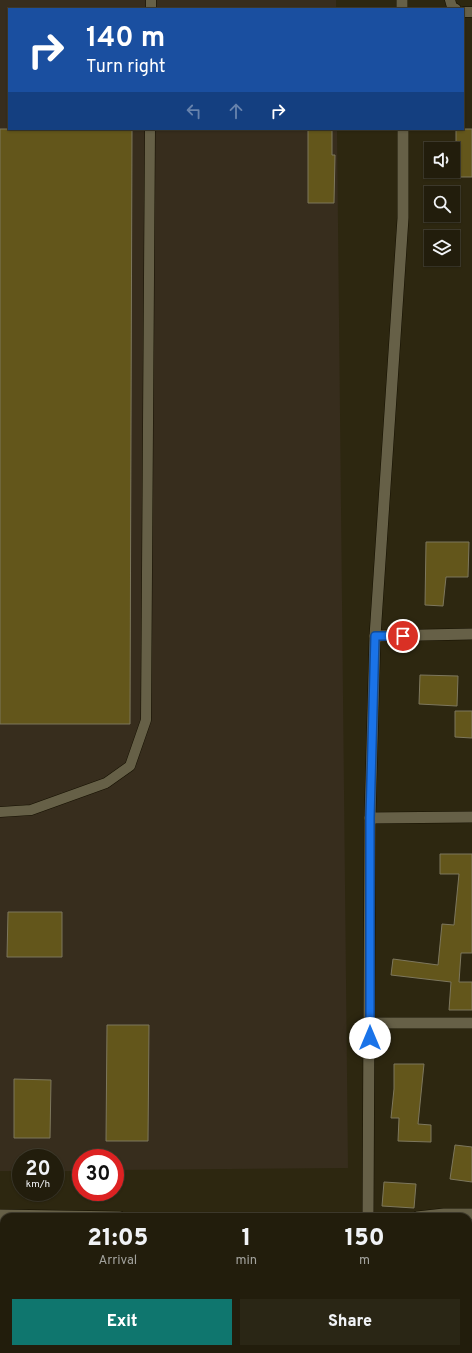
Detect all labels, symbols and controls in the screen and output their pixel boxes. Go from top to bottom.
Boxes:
text: 140 m [86,21,165,57]
icon: right [20,24,72,76]
text: Turn right [86,56,166,79]
icon: left [183,100,205,122]
icon: ahead [225,100,247,122]
icon: right [267,100,289,122]
map controls [424,142,460,266]
button: sound [424,142,460,178]
button: search [424,186,460,222]
button: layers [424,230,460,266]
pin [386,619,420,653]
icon: arrive [392,625,414,647]
position arrow [349,1017,391,1059]
speed limit sign: 30 [72,1149,124,1201]
text: 20 [25,1157,51,1183]
text: km/h [26,1178,50,1191]
text: 21:05 [87,1224,148,1254]
text: 1 [241,1224,251,1254]
text: 150 [344,1224,385,1254]
text: Arrival [98,1253,137,1269]
text: min [236,1253,257,1269]
text: m [359,1253,370,1269]
button: Exit [12,1299,232,1345]
button: Share [240,1299,460,1345]

